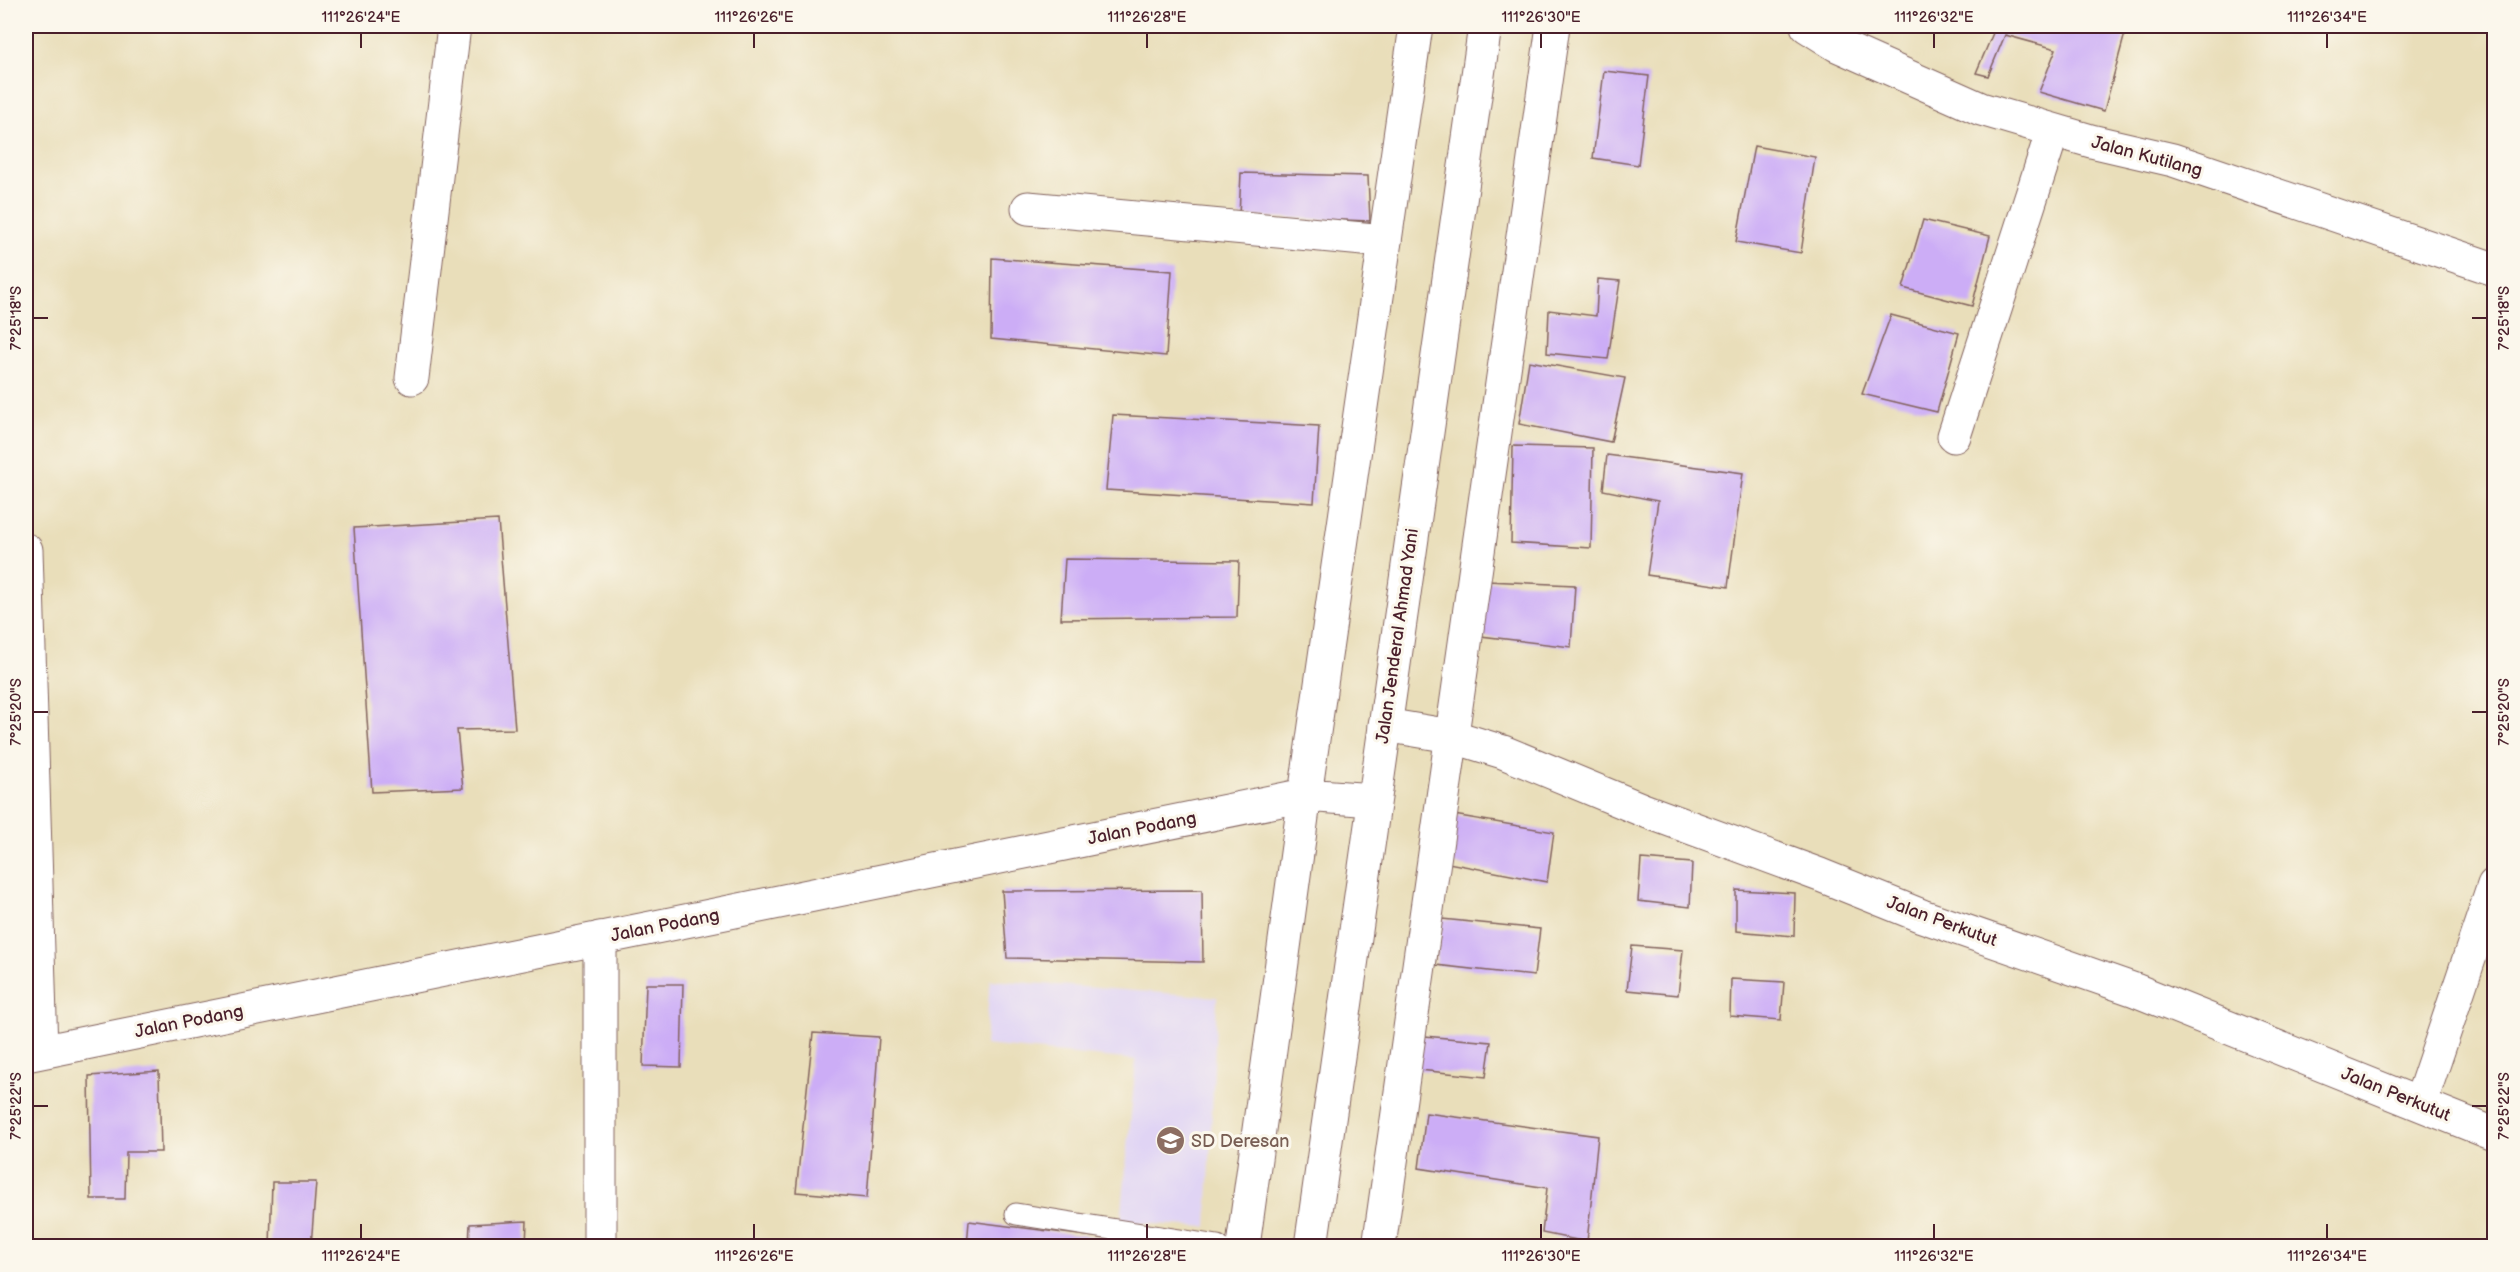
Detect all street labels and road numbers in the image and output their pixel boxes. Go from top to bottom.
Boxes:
street label: Jalan Kutilang [2089,132,2205,181]
street label: Jalan Jenderal Ahmad Yani [1372,527,1423,745]
street label: Jalan Podang [1086,808,1198,849]
street label: Jalan Perkutut [1884,892,2000,951]
street label: Jalan Podang [609,905,721,946]
street label: Jalan Podang [133,1001,245,1042]
street label: Jalan Perkutut [2338,1063,2454,1126]

